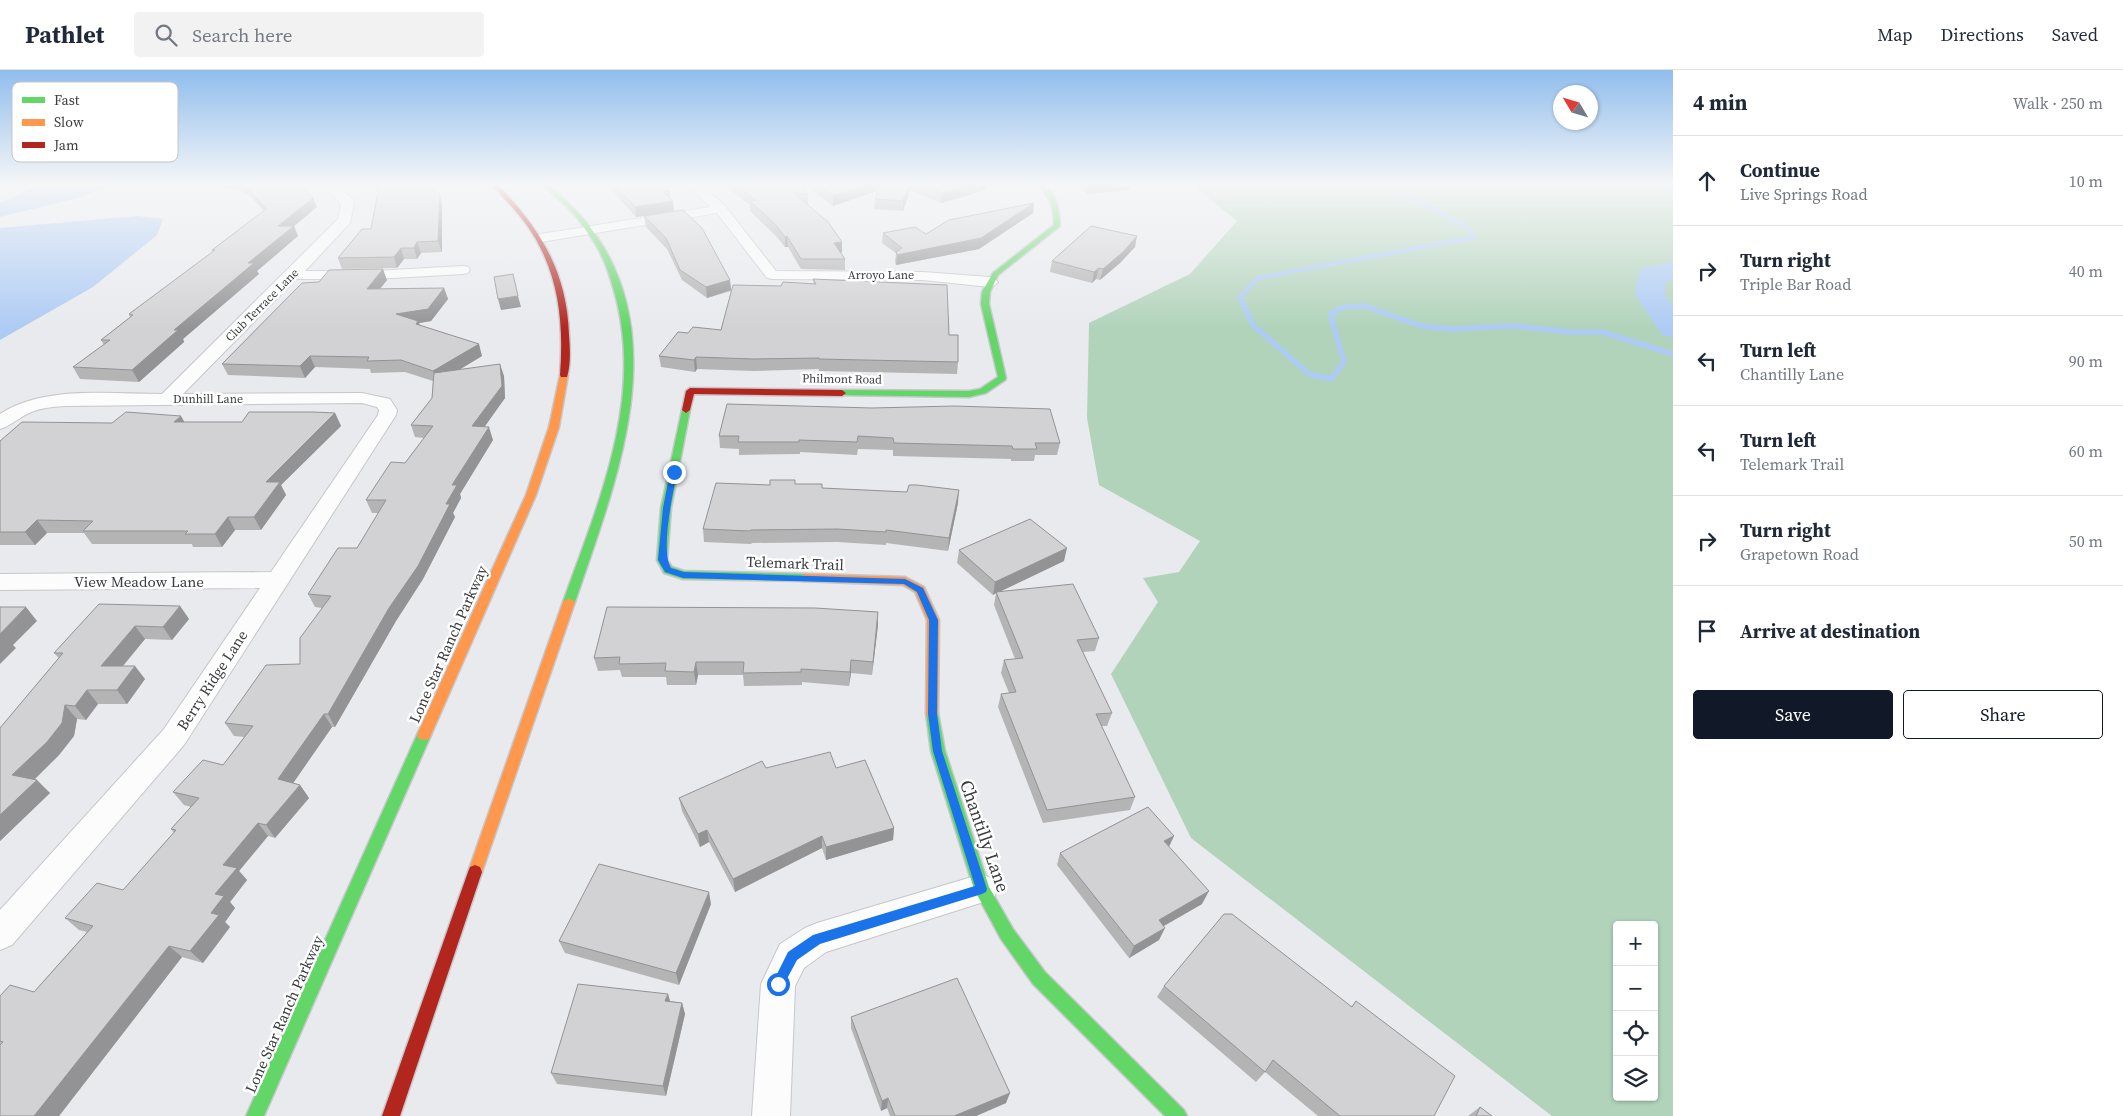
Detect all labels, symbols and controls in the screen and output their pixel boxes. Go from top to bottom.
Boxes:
search box [134,12,484,57]
text: Pathlet [25,18,104,51]
icon: search [152,21,180,49]
text: Search here [192,22,293,48]
text: Map [1877,22,1913,47]
text: Directions [1941,22,2024,47]
text: Saved [2052,22,2098,47]
legend [12,82,178,162]
north arrow [1553,85,1598,130]
text: 4 min [1693,88,1748,117]
text: Fast [54,90,80,110]
text: Walk · 250 m [2013,92,2103,114]
text: Slow [54,112,84,132]
text: Jam [53,135,79,155]
text: Continue [1740,157,1820,183]
icon: ahead [1693,167,1721,195]
text: 10 m [2069,170,2103,192]
text: Live Springs Road [1740,183,1868,205]
text: Turn right [1740,247,1831,273]
icon: right [1693,257,1721,285]
text: 40 m [2069,260,2103,282]
street label: Club Terrace Lane [222,265,302,345]
street label: Arroyo Lane [848,267,914,283]
text: Triple Bar Road [1740,273,1851,295]
text: Turn left [1740,337,1816,363]
icon: left [1693,347,1721,375]
text: 90 m [2069,350,2103,372]
text: Chantilly Lane [1740,363,1844,385]
street label: Philmont Road [802,370,882,388]
street label: Dunhill Lane [173,391,243,407]
text: Turn left [1740,427,1816,453]
icon: left [1693,437,1721,465]
text: 60 m [2069,440,2103,462]
text: Telemark Trail [1740,453,1844,475]
route end [663,461,686,484]
text: Turn right [1740,517,1831,543]
icon: right [1693,527,1721,555]
text: 50 m [2069,530,2103,552]
text: Grapetown Road [1740,543,1859,565]
street label: Telemark Trail [746,551,845,575]
street label: Lone Star Ranch Parkway [404,562,492,726]
street label: View Meadow Lane [74,571,204,592]
icon: arrive [1693,617,1721,645]
text: Arrive at destination [1740,618,1920,644]
street label: Berry Ridge Lane [172,625,253,734]
button: Save [1693,690,1893,739]
button: Share [1903,690,2103,739]
street label: Chantilly Lane [954,777,1016,895]
map controls [1613,921,1658,1101]
button: + [1613,921,1658,966]
street label: Lone Star Ranch Parkway [240,932,328,1096]
button: − [1613,966,1658,1011]
route start [767,973,790,996]
button: locate [1613,1011,1658,1056]
button: layers [1613,1056,1658,1101]

